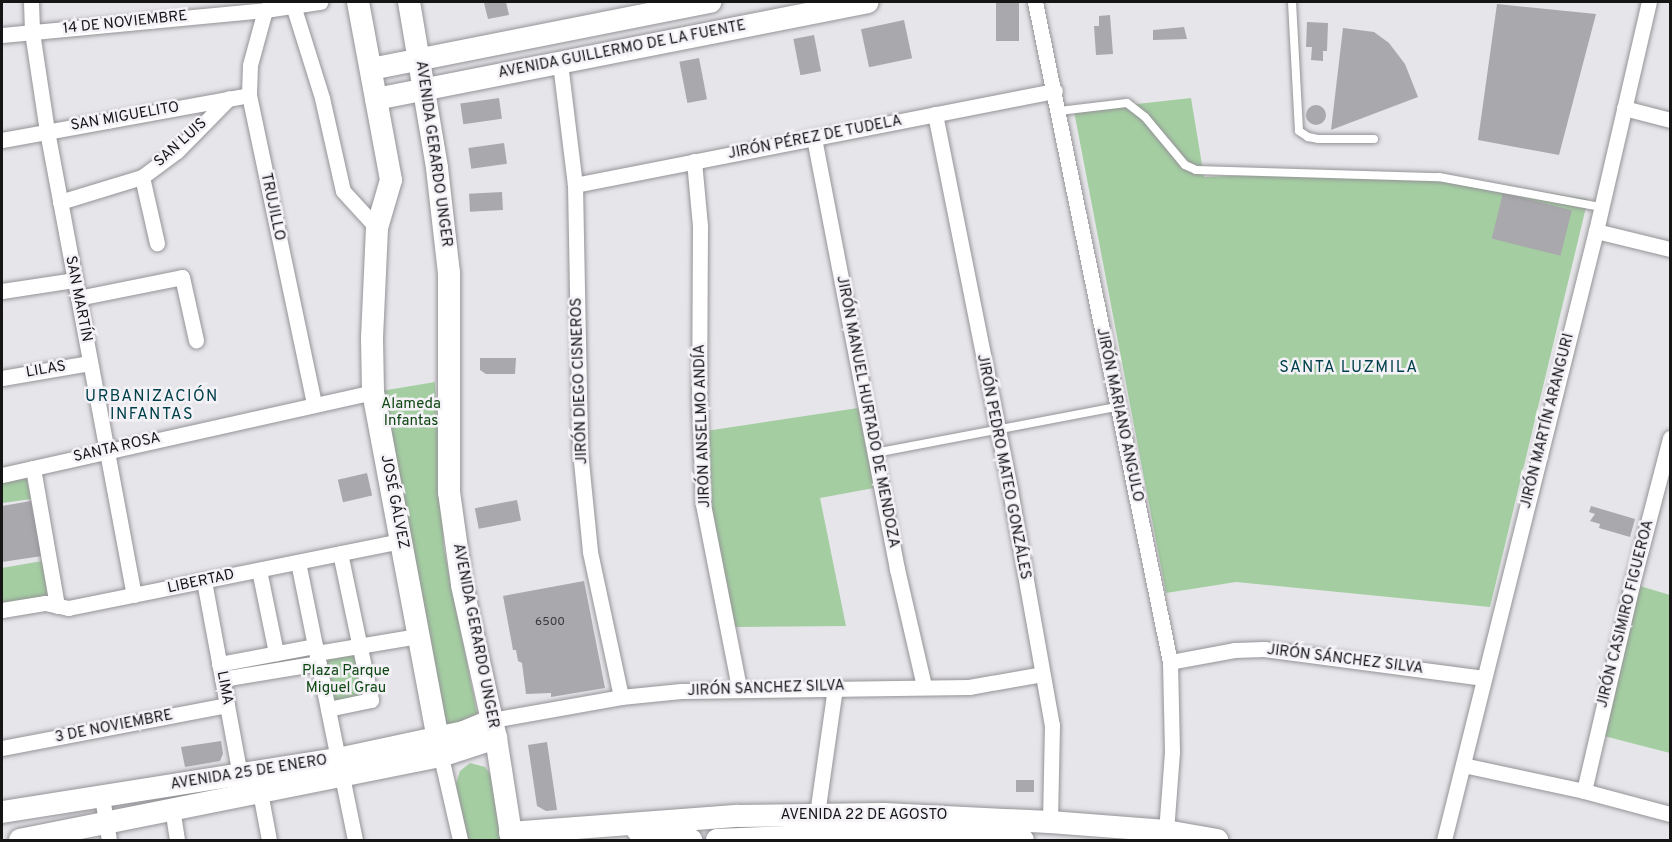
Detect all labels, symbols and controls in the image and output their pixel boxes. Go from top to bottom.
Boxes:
street label: 14 DE NOVIEMBRE [62,8,188,38]
street label: AVENIDA GUILLERMO DE LA FUENTE [496,17,748,83]
street label: AVENIDA GERARDO UNGER [411,59,455,249]
street label: SAN MIGUELITO [69,99,181,135]
street label: JIRÓN PÉREZ DE TUDELA [726,112,904,164]
street label: SAN LUIS [151,115,211,171]
street label: TRUJILLO [256,171,288,243]
street label: SAN MARTÍN [61,254,95,344]
street label: JIRÓN MANUEL HURTADO DE MENDOZA [832,274,902,550]
street label: JIRÓN DIEGO CISNEROS [568,297,592,465]
street label: JIRÓN MARIANO ANGULO [1092,326,1146,504]
street label: JIRÓN MARTÍN ARANGURI [1517,331,1579,511]
street label: JIRÓN ANSELMO ANDÍA [691,343,715,509]
street label: JIRÓN PEDRO MATEO GONZÁLES [972,353,1034,581]
street label: LILAS [25,358,67,382]
district label: SANTA LUZMILA [1279,358,1419,378]
district label: URBANIZACIÓN INFANTAS [85,387,219,425]
park label: Alameda Infantas [381,395,441,430]
street label: SANTA ROSA [71,429,163,467]
street label: JOSÉ GÁLVEZ [376,453,412,551]
street label: JIRÓN CASIMIRO FIGUEROA [1594,518,1658,710]
street label: AVENIDA GERARDO UNGER [448,542,502,730]
street label: LIBERTAD [166,566,236,598]
house number: 6500 [535,616,565,630]
street label: JIRÓN SÁNCHEZ SILVA [1266,641,1424,679]
park label: Plaza Parque Miguel Grau [302,662,390,697]
street label: LIMA [212,669,236,707]
street label: JIRÓN SANCHEZ SILVA [687,677,845,701]
street label: 3 DE NOVIEMBRE [54,707,174,747]
street label: AVENIDA 25 DE ENERO [169,752,329,794]
street label: AVENIDA 22 DE AGOSTO [780,807,948,825]

